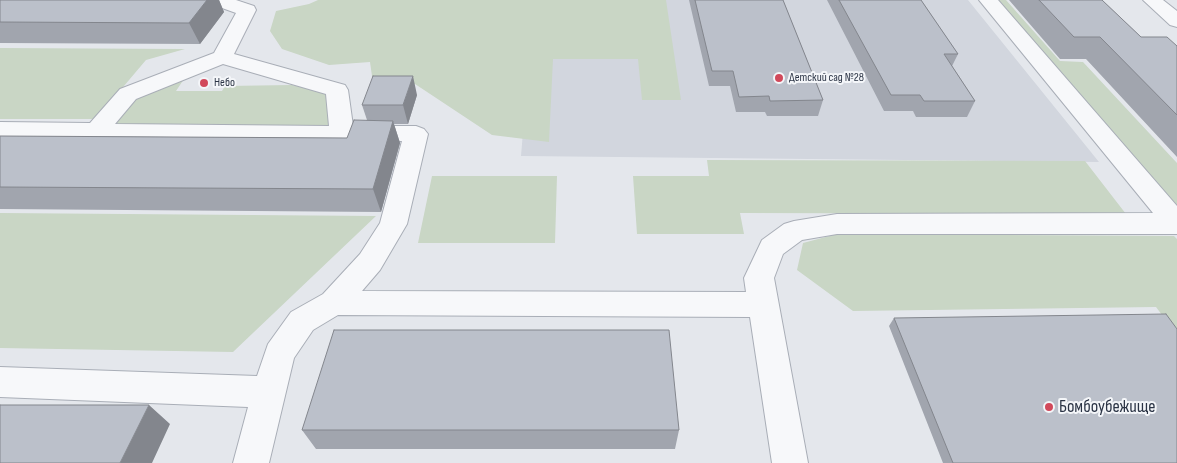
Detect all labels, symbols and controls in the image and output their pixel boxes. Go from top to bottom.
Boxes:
place label: Детский сад №28 [789,71,864,85]
marker: Детский сад №28 [773,72,785,84]
place label: Небо [214,76,235,90]
marker: Небо [198,77,210,89]
place label: Бомбоубежище [1059,396,1156,418]
marker: Бомбоубежище [1043,401,1055,413]

